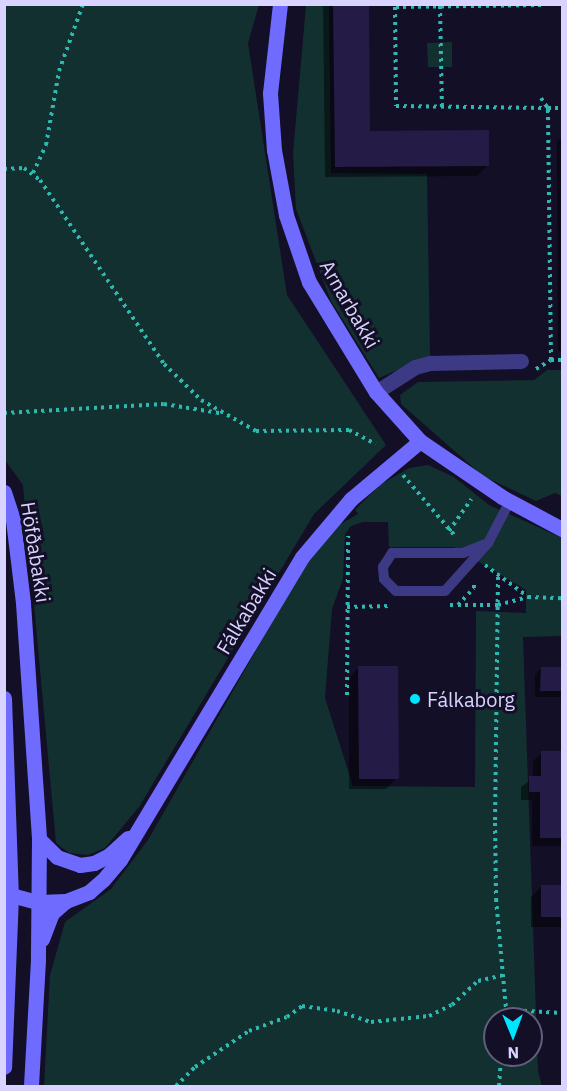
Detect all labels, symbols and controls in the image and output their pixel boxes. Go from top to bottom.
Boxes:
street label: Arnarbakki [315,256,385,352]
street label: Höfðabakki [16,500,56,604]
street label: Fálkabakki [211,564,281,658]
place label: Fálkaborg [427,687,515,711]
marker: Fálkaborg [408,692,422,706]
north arrow [483,1007,543,1067]
text: N [507,1043,519,1063]

